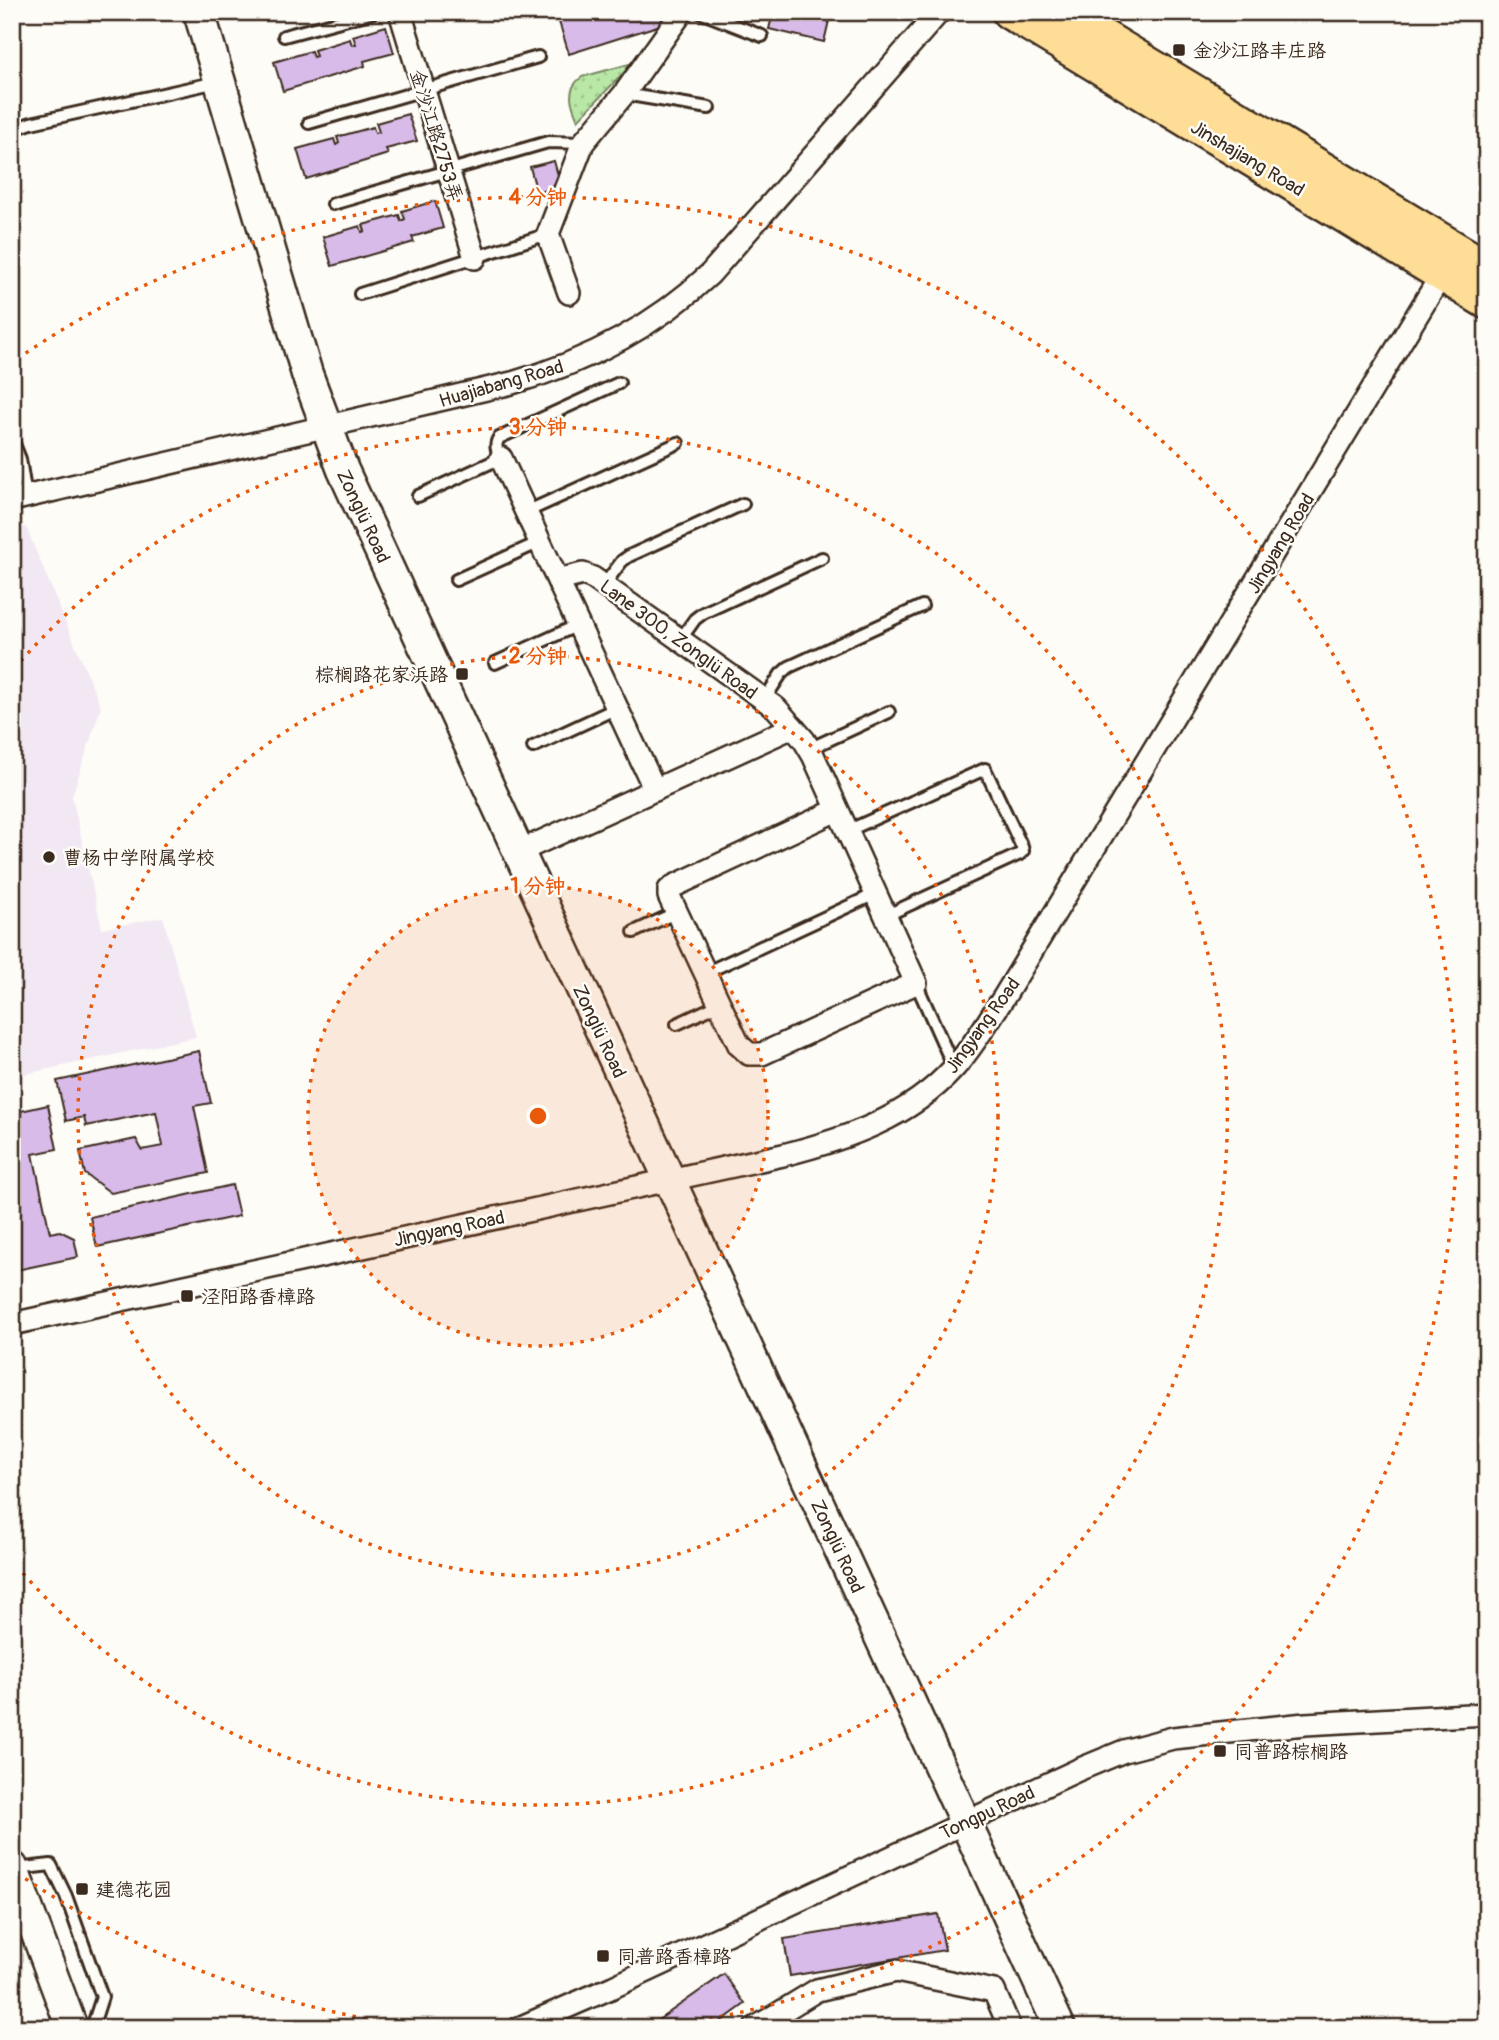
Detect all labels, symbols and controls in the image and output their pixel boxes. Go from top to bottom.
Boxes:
place label: 金沙江路丰庄路 [1193,39,1326,63]
marker: 金沙江路丰庄路 [1171,42,1187,58]
street label: 金沙江路2753弄 [405,66,467,204]
street label: Jinshajiang Road [1186,115,1309,202]
text: 4 分钟 [509,184,567,211]
street label: Huajiabang Road [436,355,566,413]
text: 3 分钟 [509,414,567,441]
street label: Zonglü Road [331,466,395,567]
street label: Jingyang Road [1242,489,1320,598]
street label: Lane 300, Zonglü Road [595,575,762,705]
text: 2 分钟 [509,643,567,670]
place label: 棕榈路花家浜路 [315,663,448,687]
marker: 棕榈路花家浜路 [454,666,470,682]
place label: 曹杨中学附属学校 [63,846,215,870]
marker: 曹杨中学附属学校 [41,849,57,865]
text: 1 分钟 [511,873,565,900]
street label: Jingyang Road [940,973,1026,1078]
street label: Zonglü Road [567,981,631,1082]
centre of rings [526,1104,550,1128]
street label: Jingyang Road [392,1206,507,1252]
place label: 泾阳路香樟路 [201,1285,315,1309]
marker: 泾阳路香樟路 [179,1288,195,1304]
street label: Zonglü Road [805,1496,869,1597]
place label: 同普路棕榈路 [1234,1740,1348,1764]
marker: 同普路棕榈路 [1212,1743,1228,1759]
street label: Tongpu Road [936,1780,1039,1845]
place label: 建德花园 [96,1878,172,1902]
marker: 建德花园 [74,1881,90,1897]
place label: 同普路香樟路 [617,1945,731,1969]
marker: 同普路香樟路 [595,1948,611,1964]

